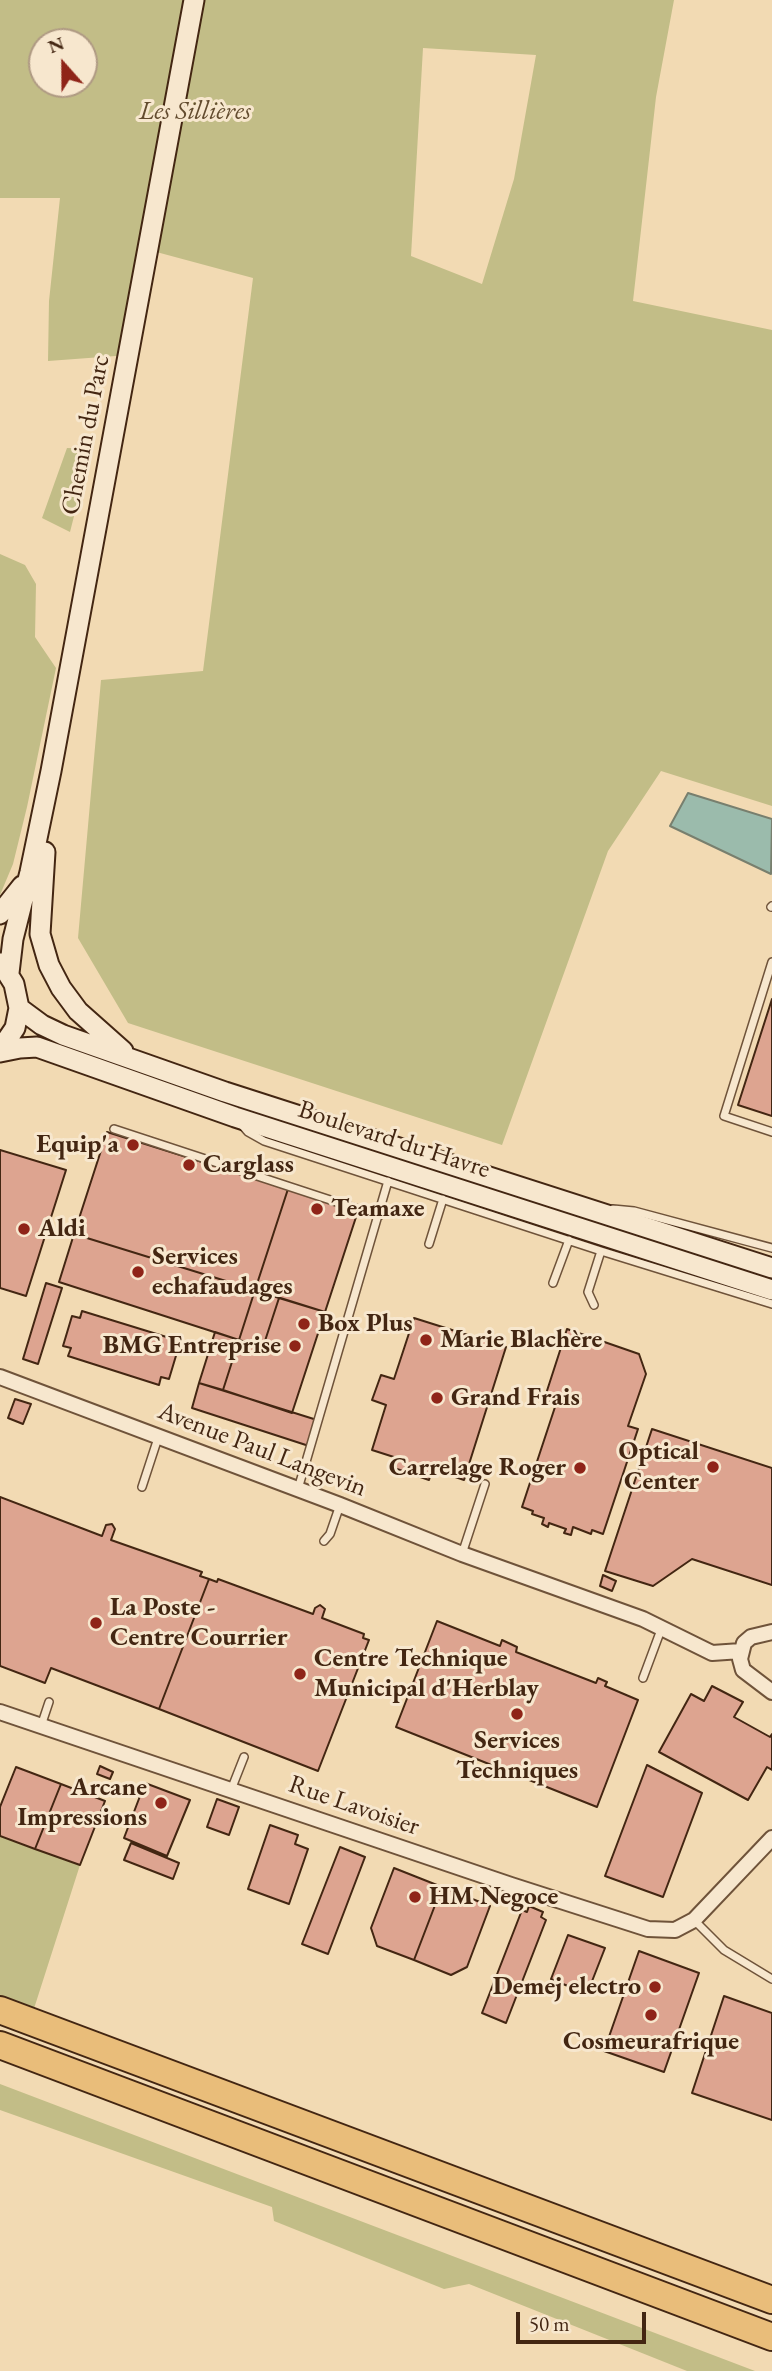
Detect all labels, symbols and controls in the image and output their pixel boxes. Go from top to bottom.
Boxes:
north arrow [28,28,98,98]
text: N [44,30,68,59]
park label: Les Sillières [139,96,251,128]
street label: Chemin du Parc [55,352,117,518]
street label: Boulevard du Havre [294,1094,494,1186]
place label: Equip'a [36,1129,119,1161]
marker: Equip'a [125,1137,141,1153]
place label: Carglass [203,1149,294,1181]
marker: Carglass [181,1157,197,1173]
place label: Teamaxe [331,1193,424,1225]
marker: Teamaxe [309,1201,325,1217]
place label: Aldi [38,1213,86,1245]
marker: Aldi [16,1221,32,1237]
place label: Services echafaudages [152,1241,293,1302]
marker: Services echafaudages [130,1264,146,1280]
place label: Box Plus [318,1308,413,1340]
marker: Box Plus [296,1316,312,1332]
place label: Marie Blachère [440,1324,602,1356]
place label: BMG Entreprise [103,1330,281,1362]
marker: Marie Blachère [418,1332,434,1348]
marker: BMG Entreprise [287,1338,303,1354]
place label: Grand Frais [451,1382,580,1414]
marker: Grand Frais [429,1390,445,1406]
street label: Avenue Paul Langevin [153,1396,371,1504]
place label: Optical Center [619,1436,699,1498]
place label: Carrelage Roger [389,1452,566,1484]
marker: Optical Center [705,1459,721,1475]
marker: Carrelage Roger [572,1460,588,1476]
place label: La Poste - Centre Courrier [110,1592,287,1654]
marker: La Poste - Centre Courrier [88,1615,104,1631]
place label: Centre Technique Municipal d'Herblay [314,1643,539,1704]
marker: Centre Technique Municipal d'Herblay [292,1666,308,1682]
marker: Services Techniques [509,1706,525,1722]
place label: Services Techniques [456,1725,578,1786]
street label: Rue Lavoisier [285,1769,423,1843]
place label: Arcane Impressions [17,1772,147,1834]
marker: Arcane Impressions [153,1795,169,1811]
place label: HM Negoce [429,1881,558,1913]
marker: HM Negoce [407,1889,423,1905]
place label: Demej electro [493,1971,641,2003]
marker: Demej electro [647,1979,663,1995]
marker: Cosmeurafrique [643,2007,659,2023]
place label: Cosmeurafrique [563,2026,739,2058]
scale bar [520,2298,650,2342]
text: 50 m [529,2310,570,2337]

